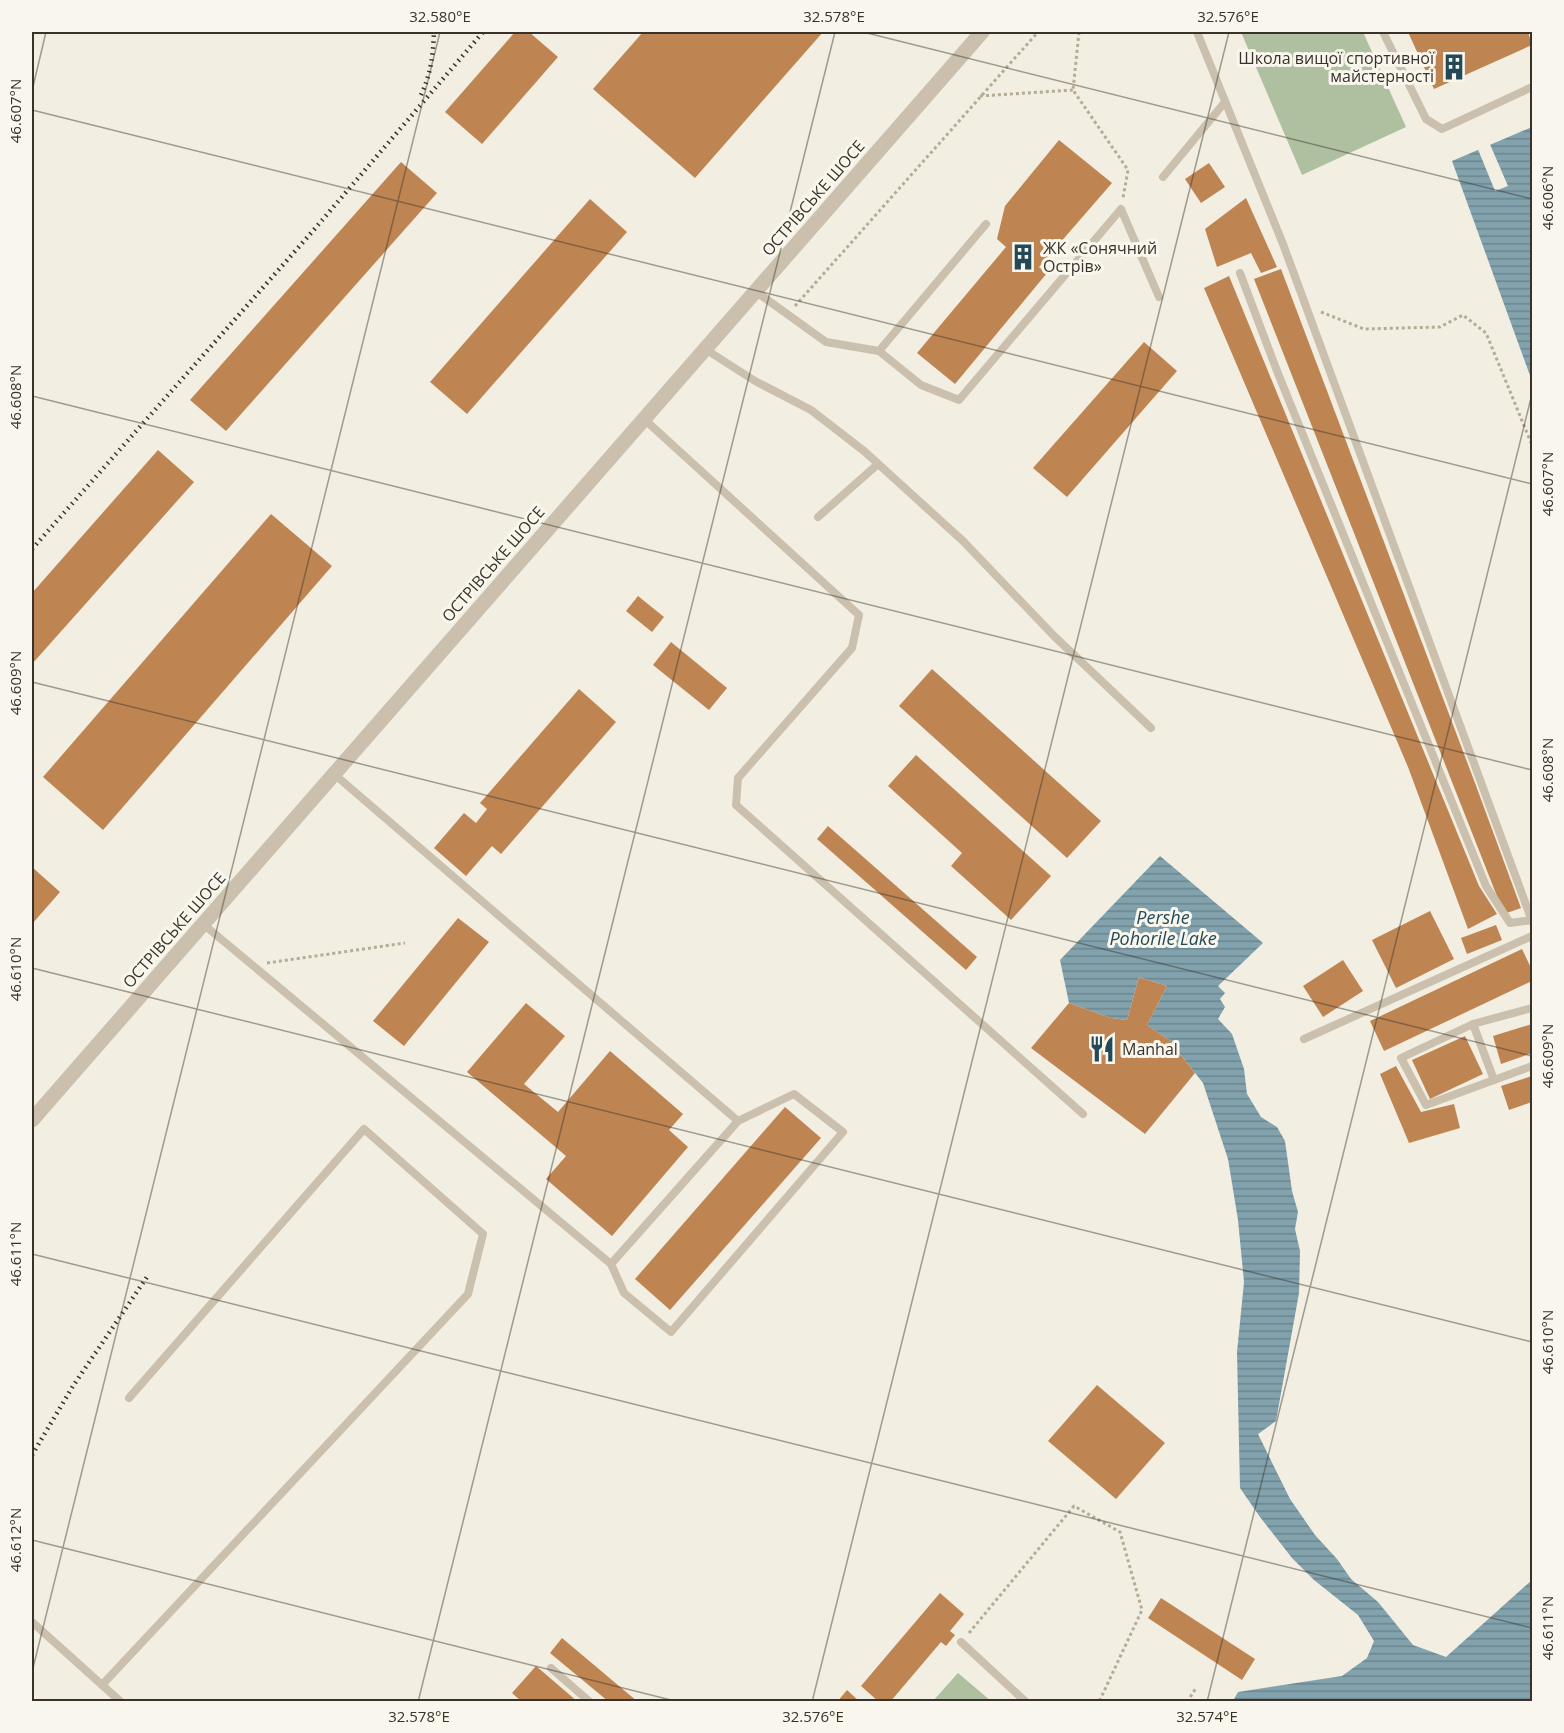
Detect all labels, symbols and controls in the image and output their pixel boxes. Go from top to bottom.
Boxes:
text: 32.580°E [409,6,471,26]
text: 32.578°E [803,6,865,26]
text: 32.576°E [1197,6,1259,26]
place label: Школа вищої спортивної майстерності [1238,47,1435,87]
building icon: Школа вищої спортивної майстерності [1439,52,1469,82]
text: 46.607°N [5,79,25,143]
street label: ОСТРІВСЬКЕ ШОСЕ [757,135,869,261]
text: 46.606°N [1537,166,1557,230]
place label: ЖК «Сонячний Острів» [1043,237,1157,277]
building icon: ЖК «Сонячний Острів» [1008,242,1038,272]
text: 46.608°N [5,365,25,429]
text: 46.607°N [1537,452,1557,516]
street label: ОСТРІВСЬКЕ ШОСЕ [437,501,549,627]
text: 46.609°N [5,651,25,715]
text: 46.608°N [1537,738,1557,802]
street label: ОСТРІВСЬКЕ ШОСЕ [118,867,230,993]
water label: Pershe Pohorile Lake [1109,905,1217,950]
text: 46.610°N [5,937,25,1001]
text: 46.609°N [1537,1024,1557,1088]
restaurant icon: Manhal [1087,1034,1117,1064]
place label: Manhal [1122,1038,1178,1060]
text: 46.611°N [5,1222,25,1286]
text: 46.610°N [1537,1310,1557,1374]
text: 46.612°N [5,1508,25,1572]
text: 46.611°N [1537,1596,1557,1660]
text: 32.578°E [388,1706,450,1726]
text: 32.576°E [782,1706,844,1726]
text: 32.574°E [1176,1706,1238,1726]

